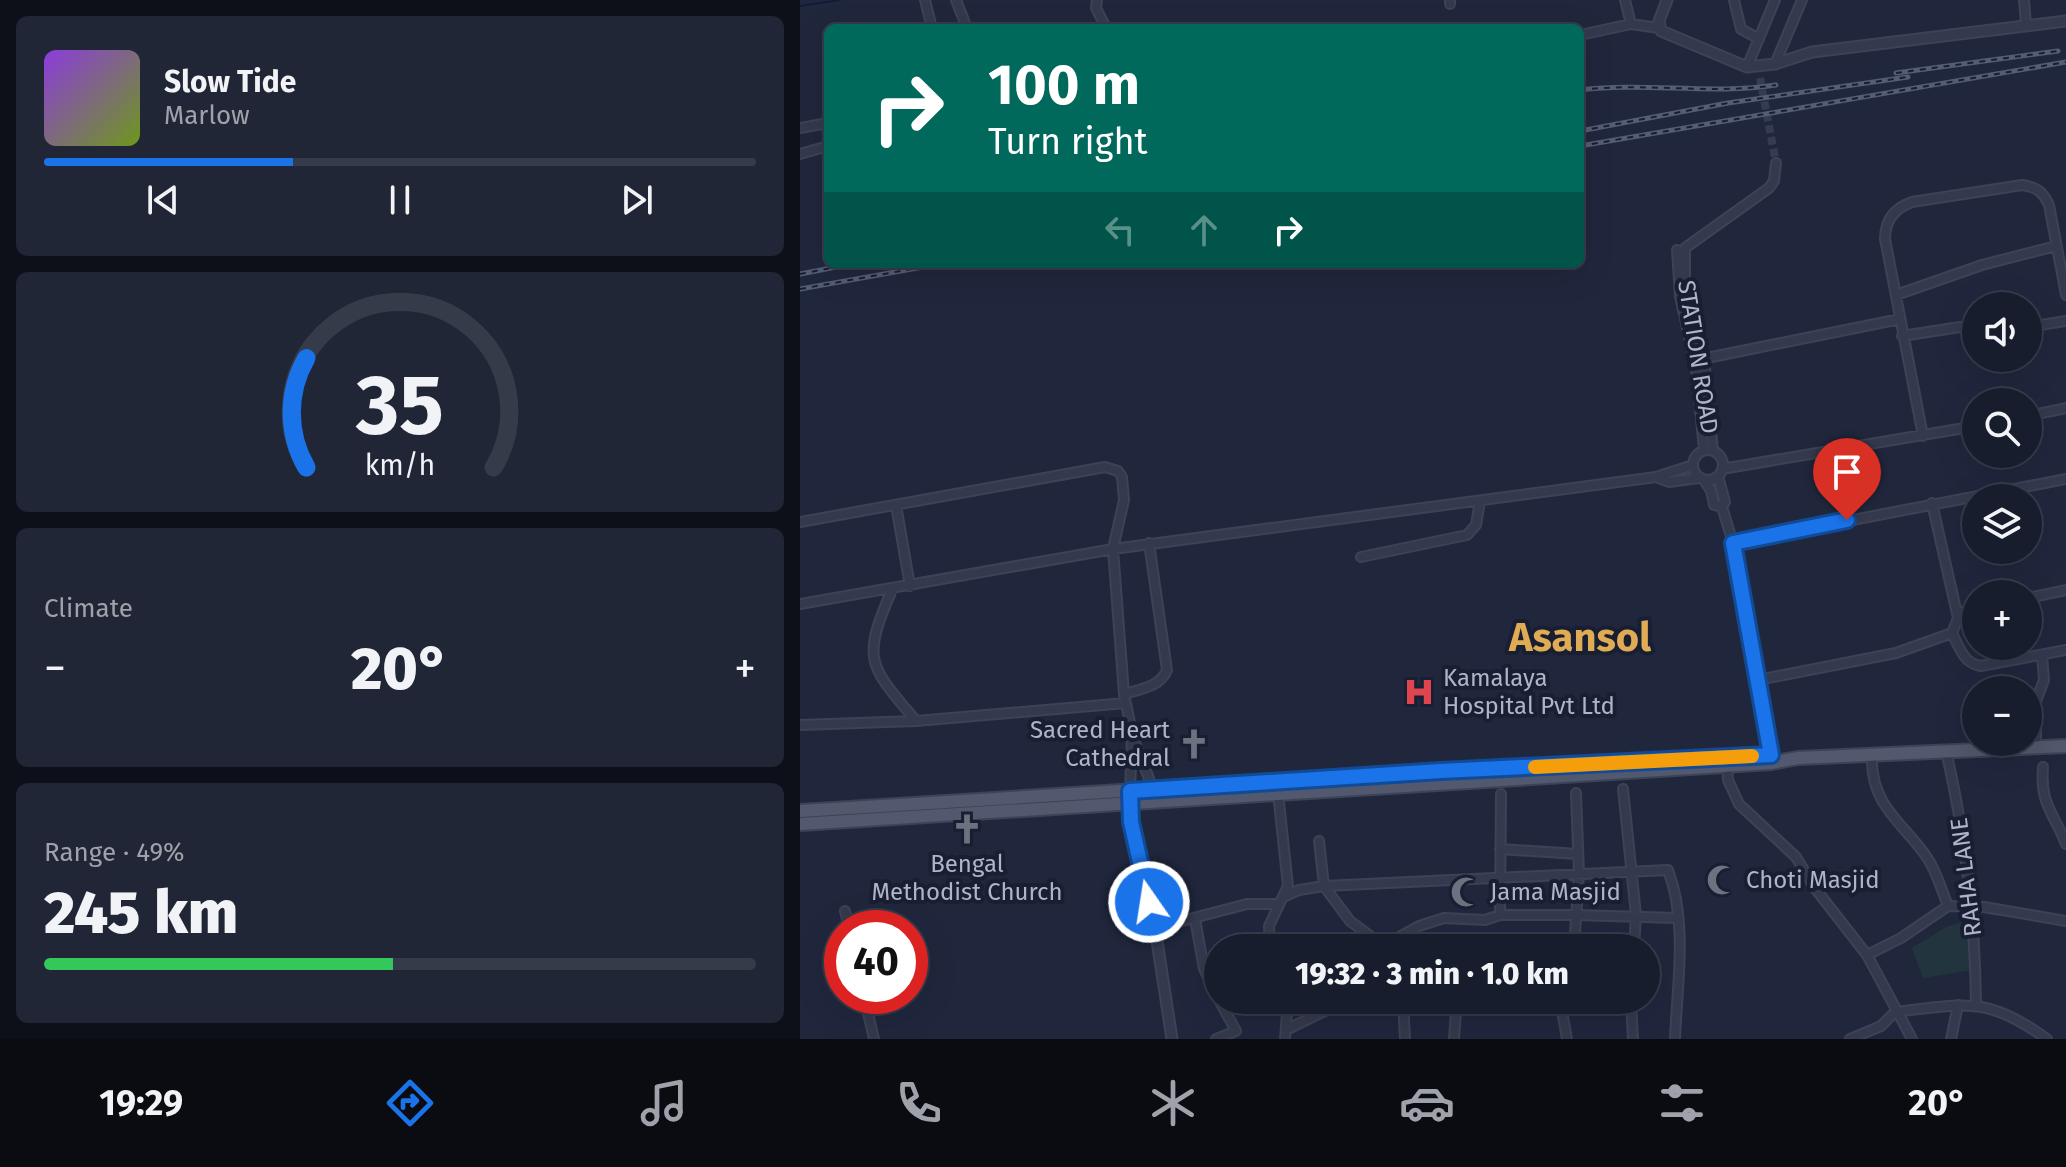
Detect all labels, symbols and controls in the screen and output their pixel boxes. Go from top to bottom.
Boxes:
text: 100 m [988,52,1140,119]
icon: right [856,56,960,160]
text: Slow Tide [164,64,296,100]
text: Marlow [164,100,250,131]
text: Turn right [988,120,1148,164]
icon: previous [141,178,185,222]
icon: pause [378,178,422,222]
icon: next [615,178,659,222]
icon: left [1098,208,1142,252]
icon: ahead [1182,208,1226,252]
icon: right [1266,208,1310,252]
street label: STATION ROAD [1672,278,1724,436]
map controls [1962,292,2042,756]
button: sound [1962,292,2042,372]
text: 35 [355,355,444,455]
button: search [1962,388,2042,468]
pin [1813,438,1881,520]
text: km/h [365,448,435,483]
icon: arrive [1825,450,1869,494]
button: layers [1962,484,2042,564]
button: + [1962,580,2042,660]
text: Climate [44,593,133,624]
district label: Asansol [1508,614,1651,662]
text: 20° [351,633,449,705]
text: − [44,642,66,695]
text: + [734,642,756,695]
place label: Kamalaya Hospital Pvt Ltd [1443,664,1615,720]
hospital icon: Kamalaya Hospital Pvt Ltd [1402,675,1436,709]
button: − [1962,676,2042,756]
place label: Sacred Heart Cathedral [1030,716,1170,772]
church icon: Sacred Heart Cathedral [1177,727,1211,761]
church icon: Bengal Methodist Church [950,812,984,846]
street label: RAHA LANE [1945,816,1987,938]
text: Range · 49% [44,837,185,868]
place label: Bengal Methodist Church [871,850,1063,906]
position arrow [1107,860,1191,944]
mosque icon: Choti Masjid [1705,863,1739,897]
place label: Choti Masjid [1746,866,1880,894]
mosque icon: Jama Masjid [1449,875,1483,909]
text: 245 km [44,877,238,949]
place label: Jama Masjid [1490,878,1621,906]
speed limit sign: 40 [824,910,928,1014]
text: 19:32 · 3 min · 1.0 km [1295,956,1569,992]
icon: directions [382,1075,438,1131]
icon: music [636,1075,692,1131]
icon: phone [891,1075,947,1131]
icon: climate [1145,1075,1201,1131]
icon: car [1399,1075,1455,1131]
icon: filters [1654,1075,1710,1131]
text: 19:29 [99,1081,183,1125]
text: 20° [1908,1081,1967,1125]

